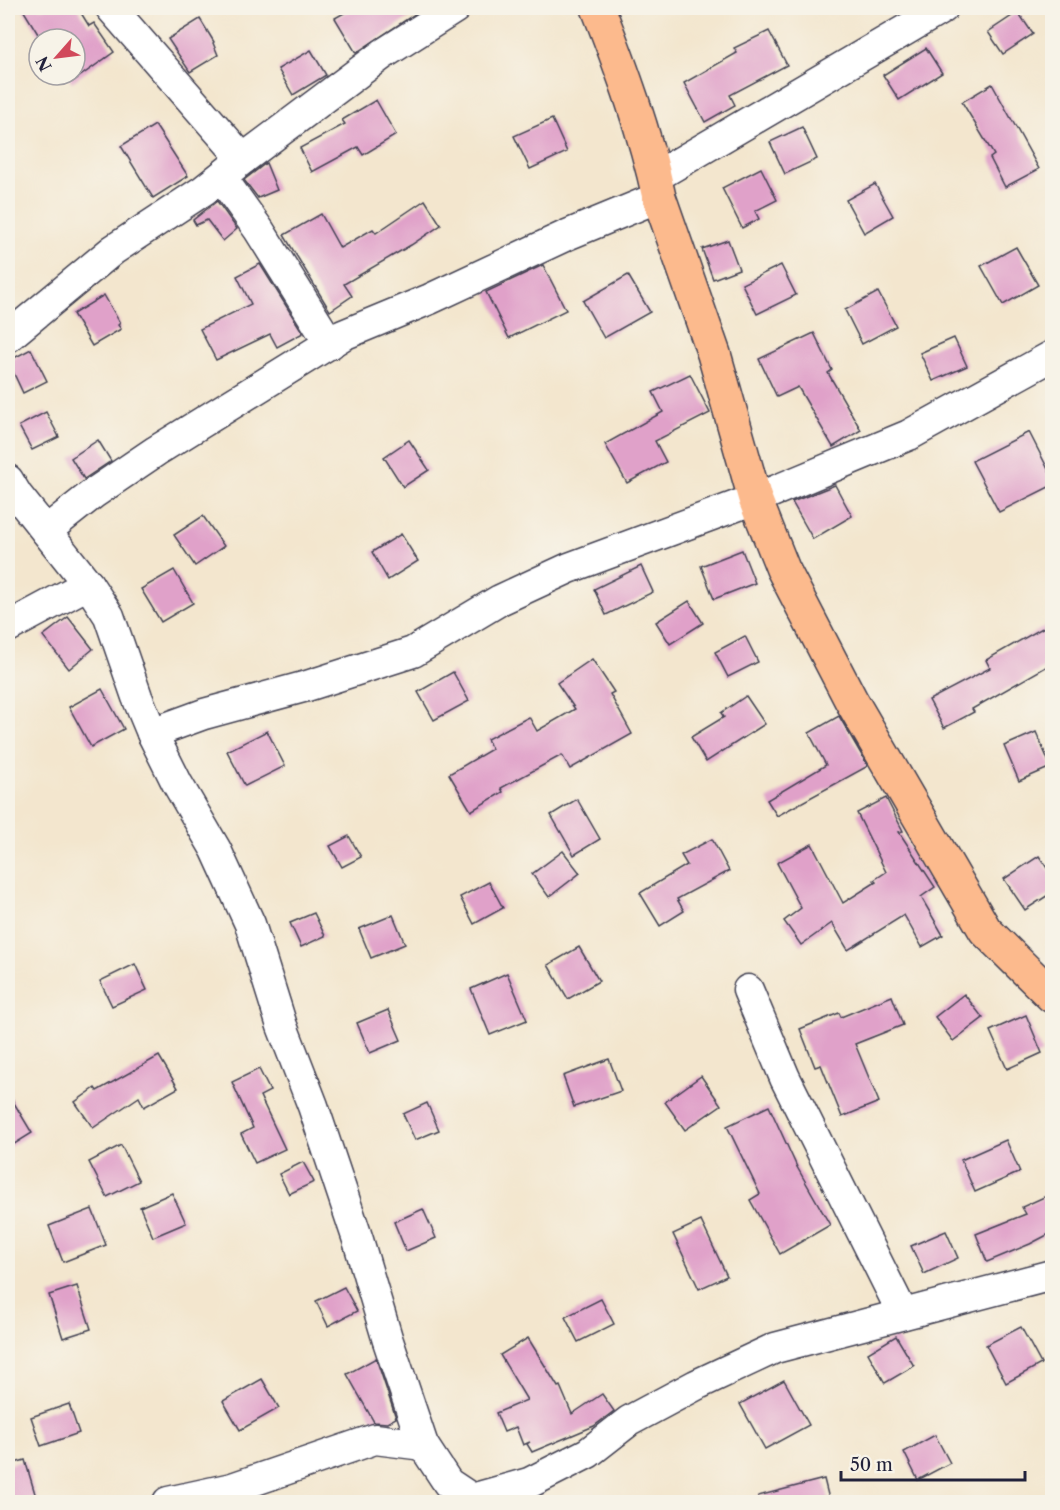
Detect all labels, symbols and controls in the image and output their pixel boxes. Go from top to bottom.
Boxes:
north arrow [27,27,87,87]
text: N [32,53,56,75]
scale bar [841,1444,1026,1482]
text: 50 m [850,1454,893,1476]

